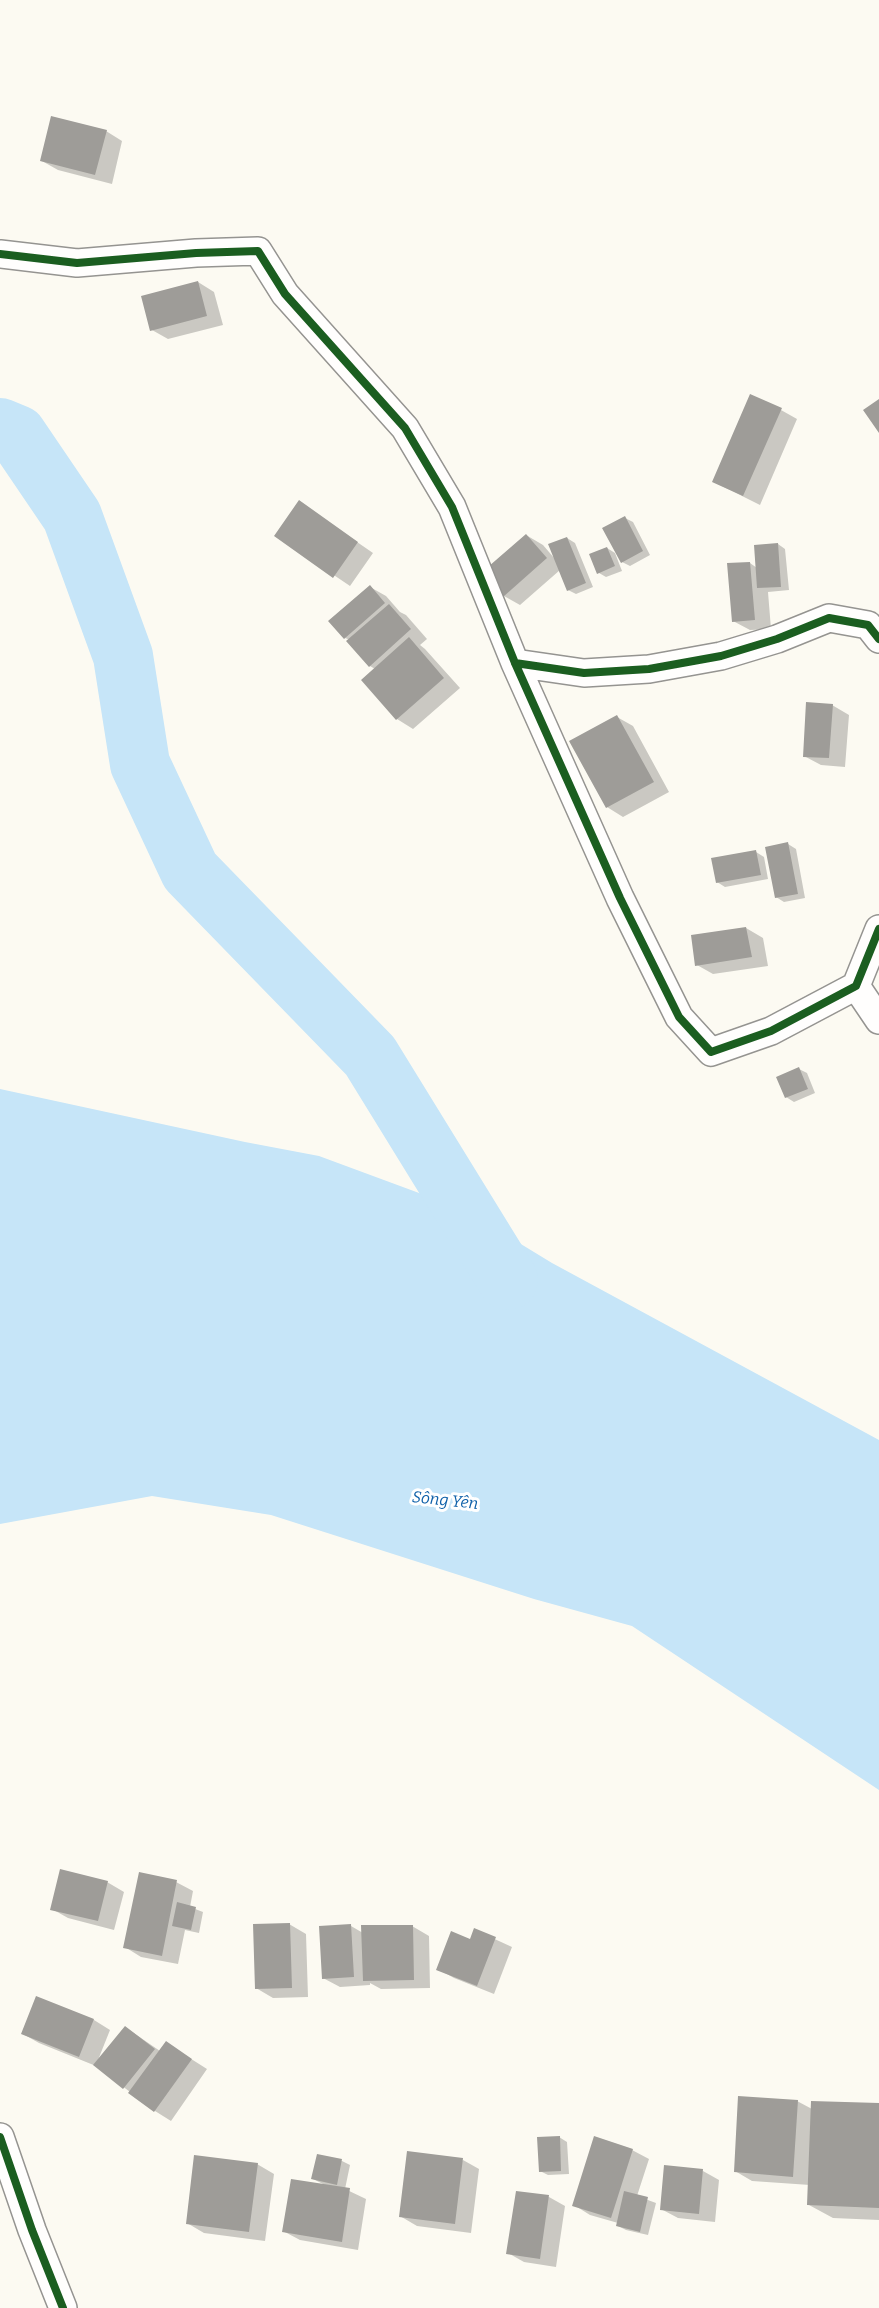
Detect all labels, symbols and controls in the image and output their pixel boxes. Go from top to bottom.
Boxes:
water label: Sông Yên [411,1488,479,1514]

